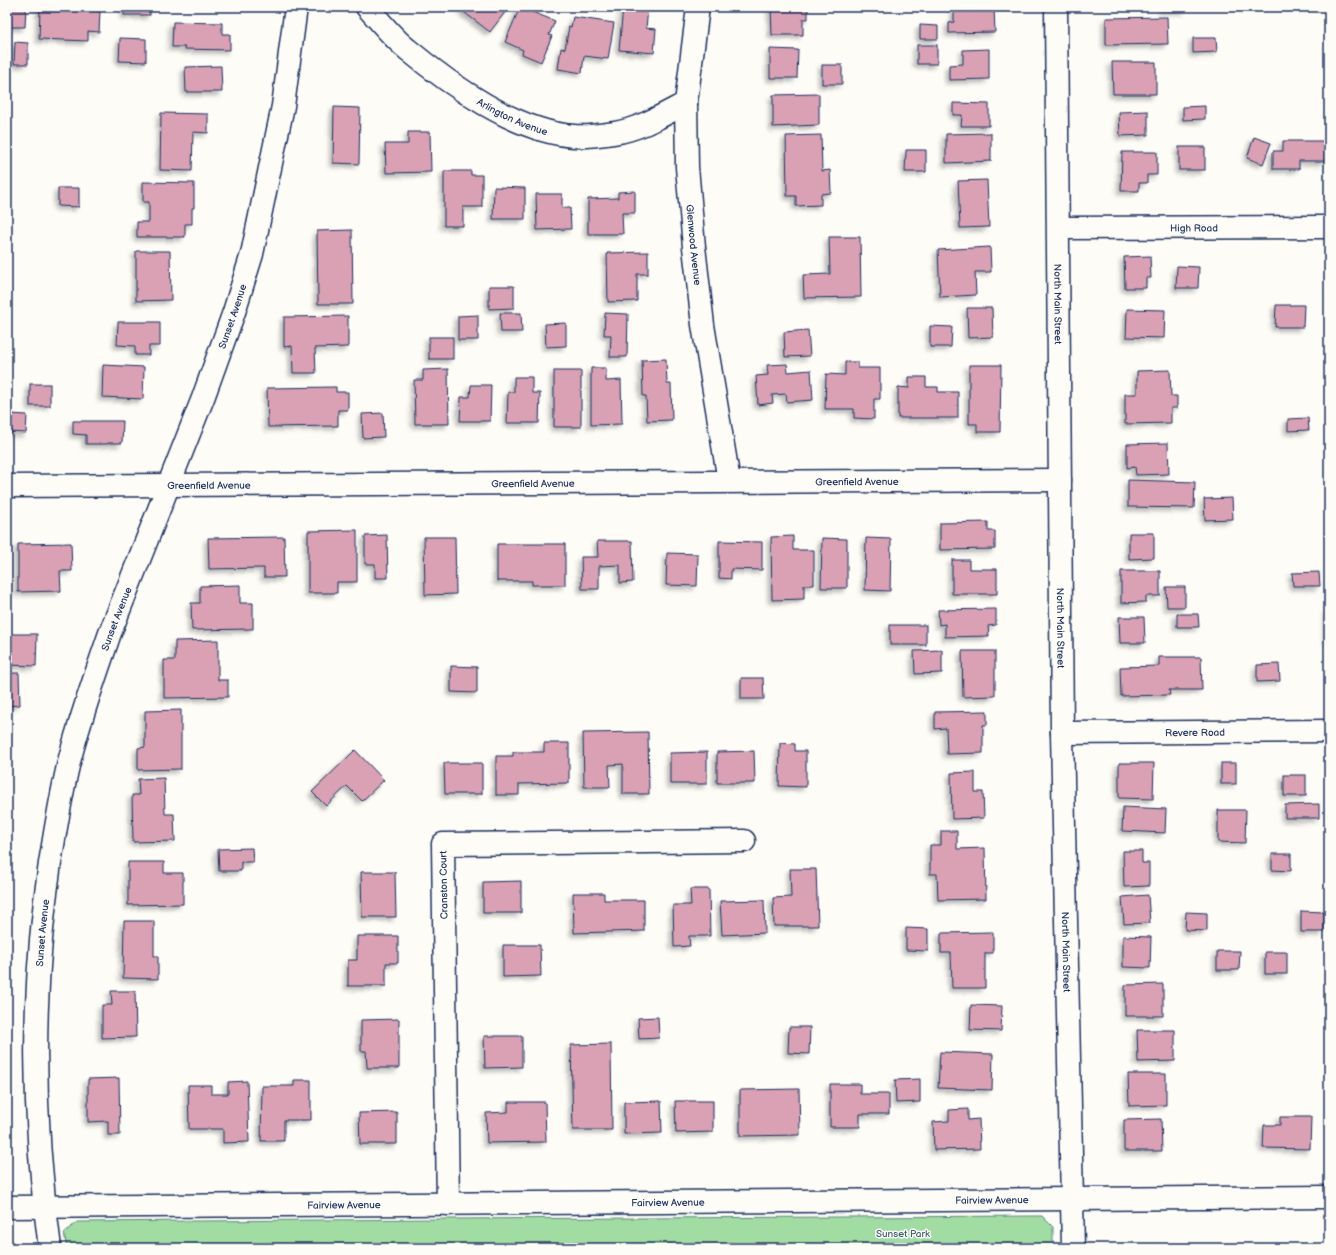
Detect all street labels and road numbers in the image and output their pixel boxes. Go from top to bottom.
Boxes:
street label: Arlington Avenue [475,96,549,138]
street label: Glenwood Avenue [683,204,703,286]
street label: High Road [1170,222,1218,235]
street label: North Main Street [1051,264,1064,344]
street label: Sunset Avenue [216,283,249,351]
street label: Greenfield Avenue [815,476,899,488]
street label: Greenfield Avenue [491,478,575,490]
street label: Greenfield Avenue [167,480,251,492]
street label: Sunset Avenue [99,585,135,652]
street label: North Main Street [1054,588,1066,668]
street label: Revere Road [1165,727,1225,739]
street label: Cranston Court [437,851,451,919]
street label: Sunset Avenue [34,899,52,967]
street label: North Main Street [1059,912,1073,992]
street label: Fairview Avenue [955,1194,1029,1207]
street label: Fairview Avenue [631,1197,705,1209]
street label: Fairview Avenue [307,1199,381,1212]

